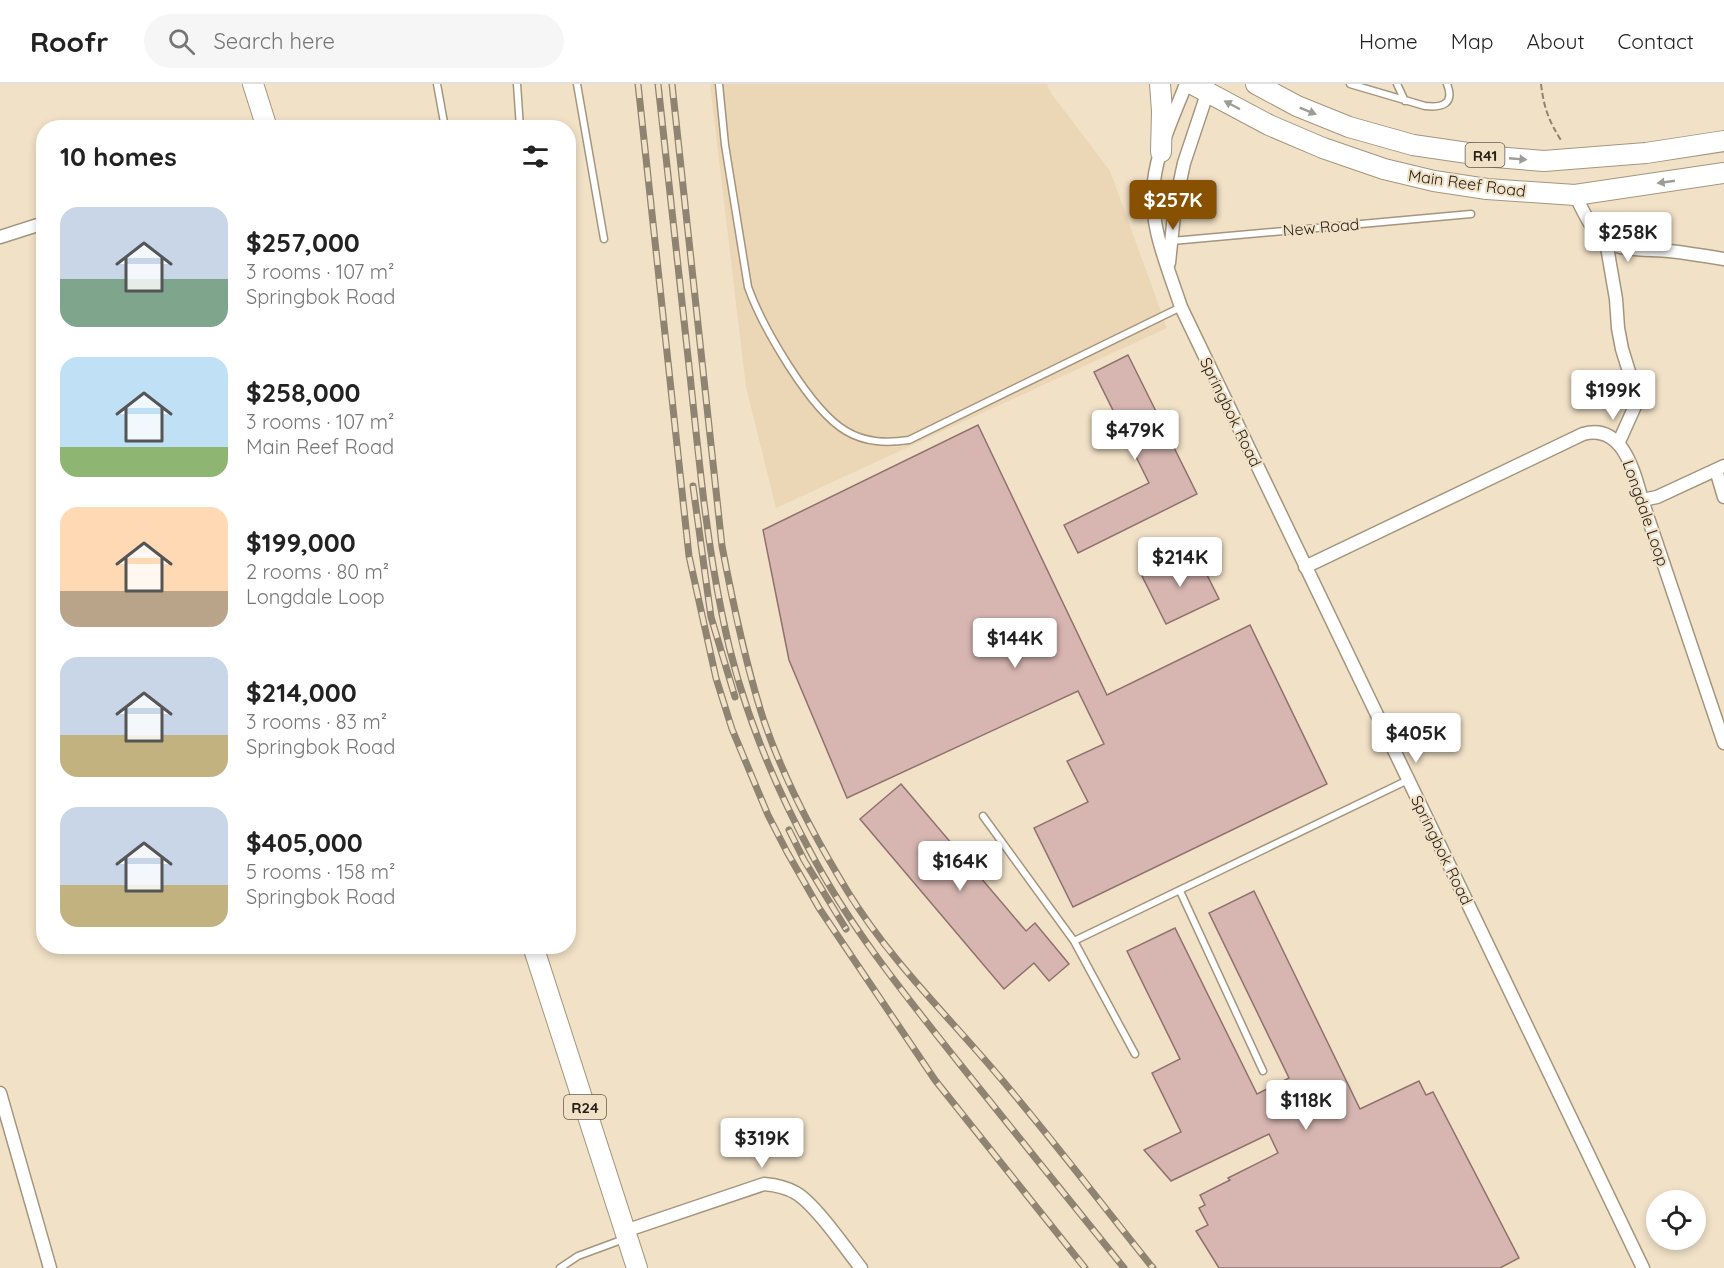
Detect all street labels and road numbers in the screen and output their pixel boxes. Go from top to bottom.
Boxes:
road number: R41 [1466,143,1504,167]
street label: Main Reef Road [1407,165,1527,201]
street label: New Road [1282,214,1360,240]
street label: Springbok Road [1196,354,1266,470]
street label: Longdale Loop [1618,457,1674,569]
street label: Springbok Road [1407,792,1477,908]
road number: R24 [564,1095,606,1119]

